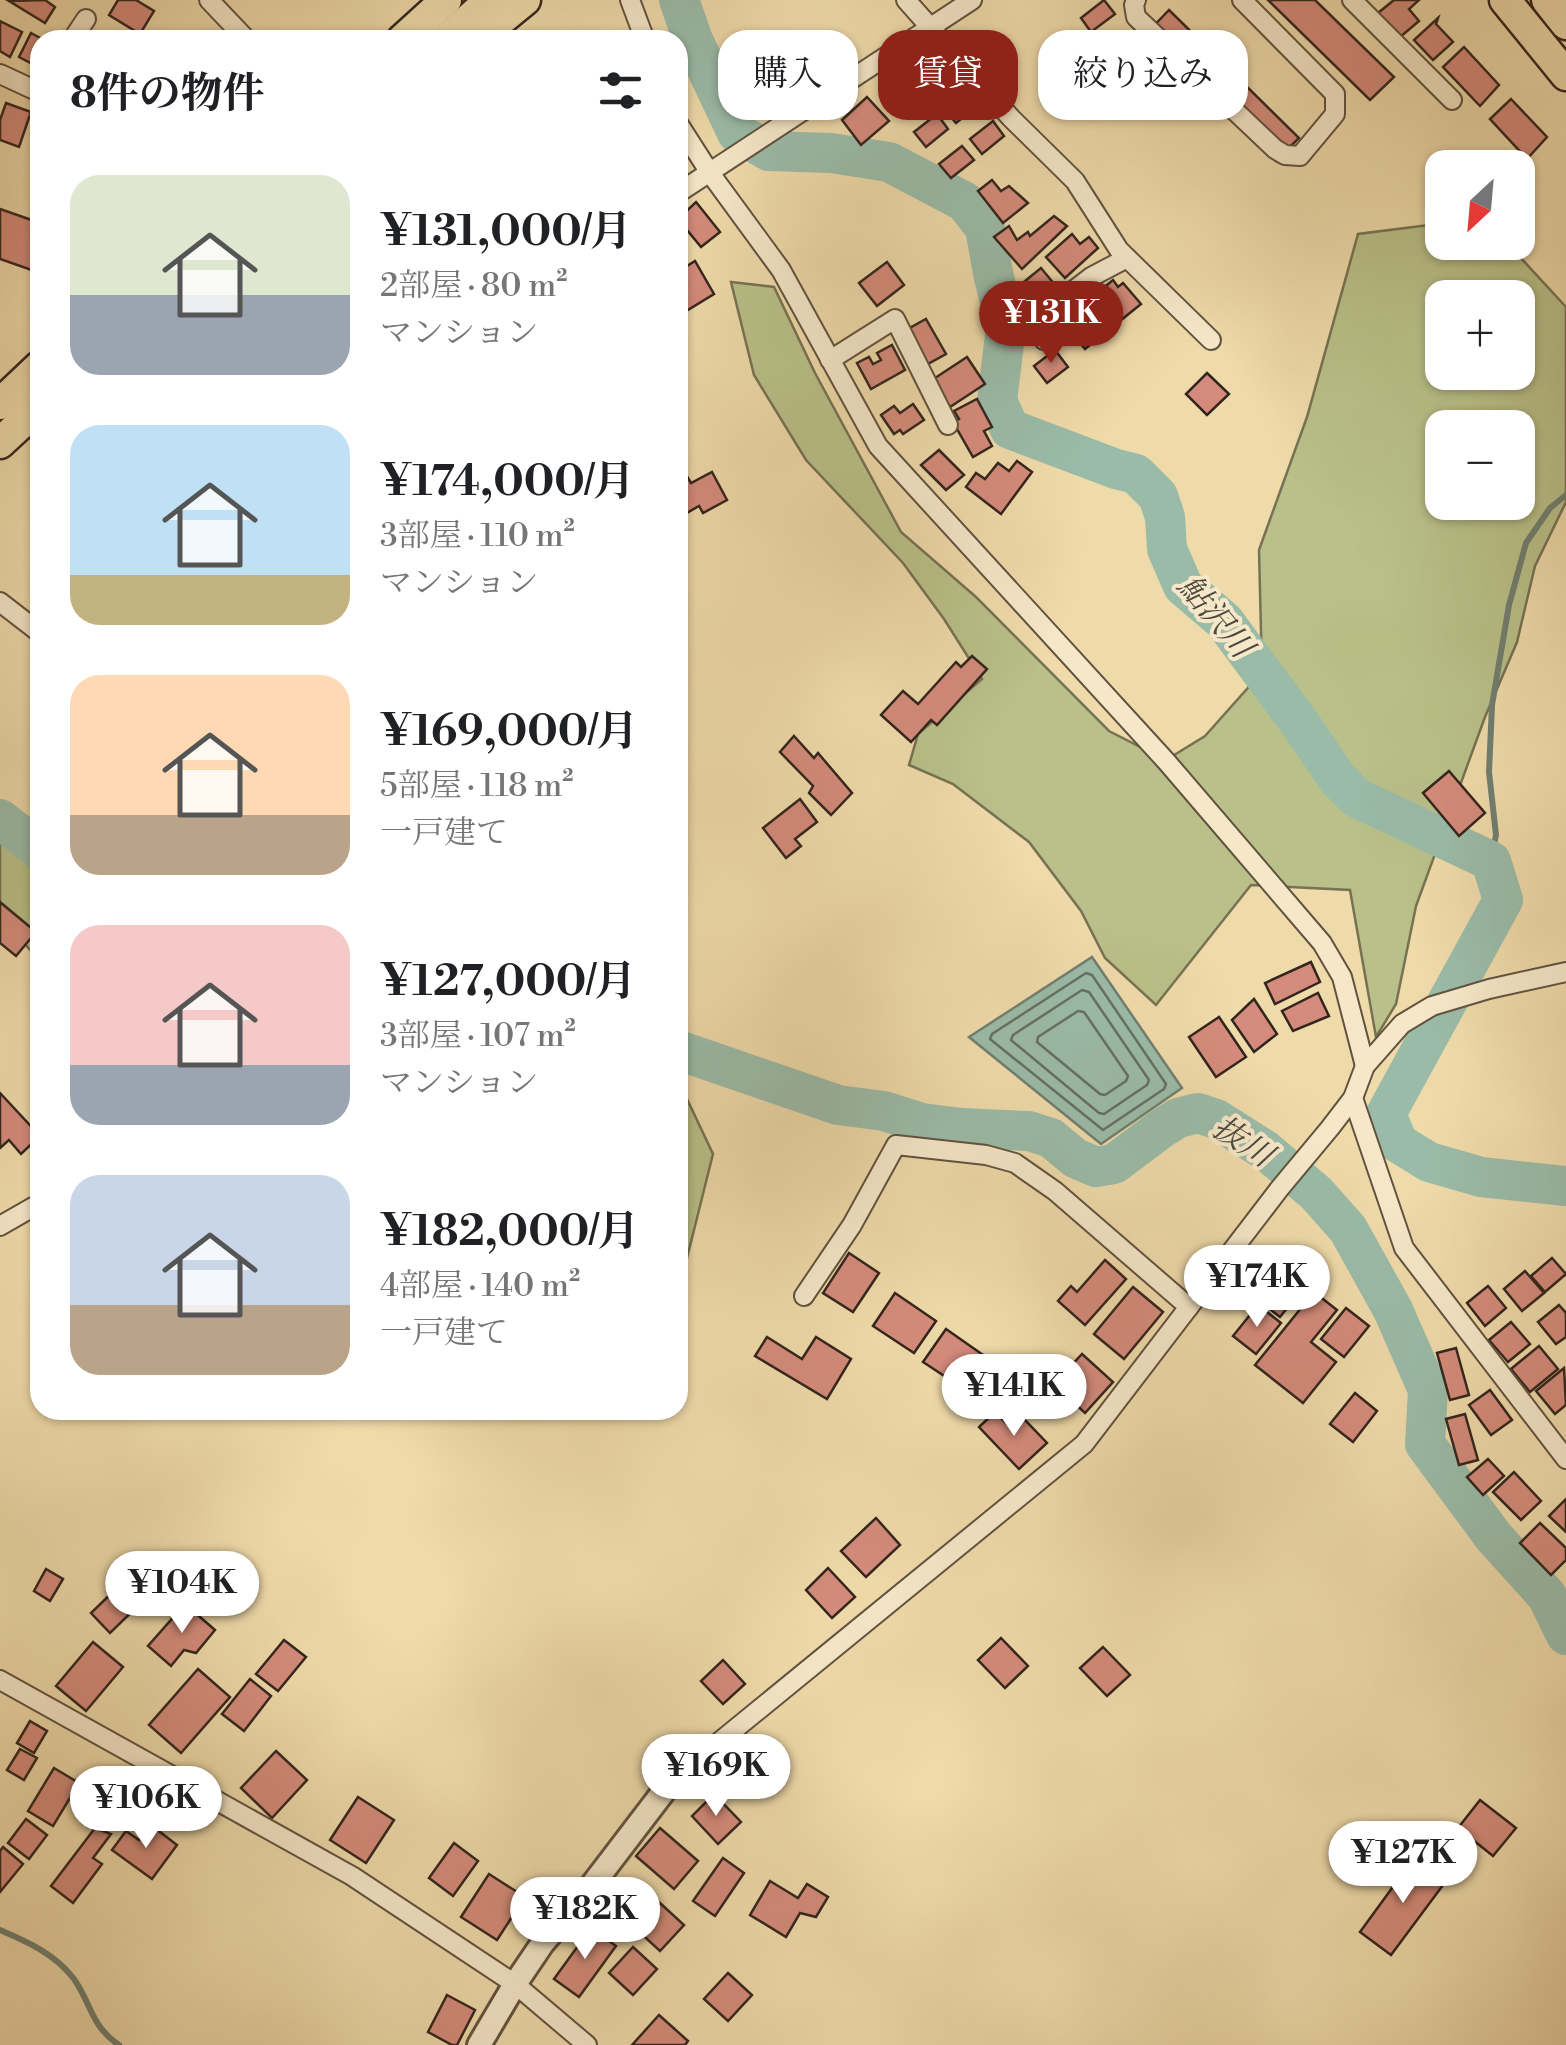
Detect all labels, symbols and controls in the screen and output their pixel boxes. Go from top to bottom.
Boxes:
chip: 購入 [718,30,858,120]
chip: 賃貸 [878,30,1018,120]
chip: 絞り込み [1038,30,1248,120]
icon: filters [593,63,648,118]
text: 8件の物件 [70,68,265,121]
north arrow [1425,150,1535,260]
map controls [1425,150,1535,520]
text: ¥131,000/月 [380,206,632,259]
icon: home [150,215,270,335]
text: 2部屋 · 80 m² [380,266,567,306]
button: + [1425,280,1535,390]
pin: ¥131K [981,281,1121,366]
text: ¥131K [1001,293,1101,333]
text: マンション [380,313,539,353]
button: − [1425,410,1535,520]
text: ¥174,000/月 [380,456,635,509]
icon: home [150,465,270,585]
text: 3部屋 · 110 m² [380,516,575,556]
text: マンション [380,563,539,603]
water label: 鮎沢川 [1169,567,1263,669]
text: ¥169,000/月 [380,706,638,759]
icon: home [150,715,270,835]
text: 5部屋 · 118 m² [380,766,574,806]
text: 一戸建て [380,813,508,853]
text: ¥127,000/月 [380,956,636,1009]
icon: home [150,965,270,1085]
text: 3部屋 · 107 m² [380,1016,576,1056]
text: マンション [380,1063,539,1103]
water label: 抜川 [1205,1108,1283,1178]
text: ¥182,000/月 [380,1206,639,1259]
icon: home [150,1215,270,1335]
pin: ¥174K [1187,1245,1327,1330]
text: ¥174K [1206,1257,1308,1297]
text: 4部屋 · 140 m² [380,1266,580,1306]
text: 一戸建て [380,1313,508,1353]
pin: ¥141K [944,1354,1084,1439]
text: ¥141K [964,1366,1064,1406]
pin: ¥104K [112,1551,252,1636]
text: ¥104K [127,1563,237,1603]
pin: ¥169K [646,1734,786,1819]
text: ¥169K [664,1746,769,1786]
pin: ¥106K [76,1766,216,1851]
text: ¥106K [92,1778,200,1818]
pin: ¥127K [1333,1821,1473,1906]
text: ¥127K [1350,1833,1456,1873]
pin: ¥182K [515,1877,655,1962]
text: ¥182K [532,1889,638,1929]

